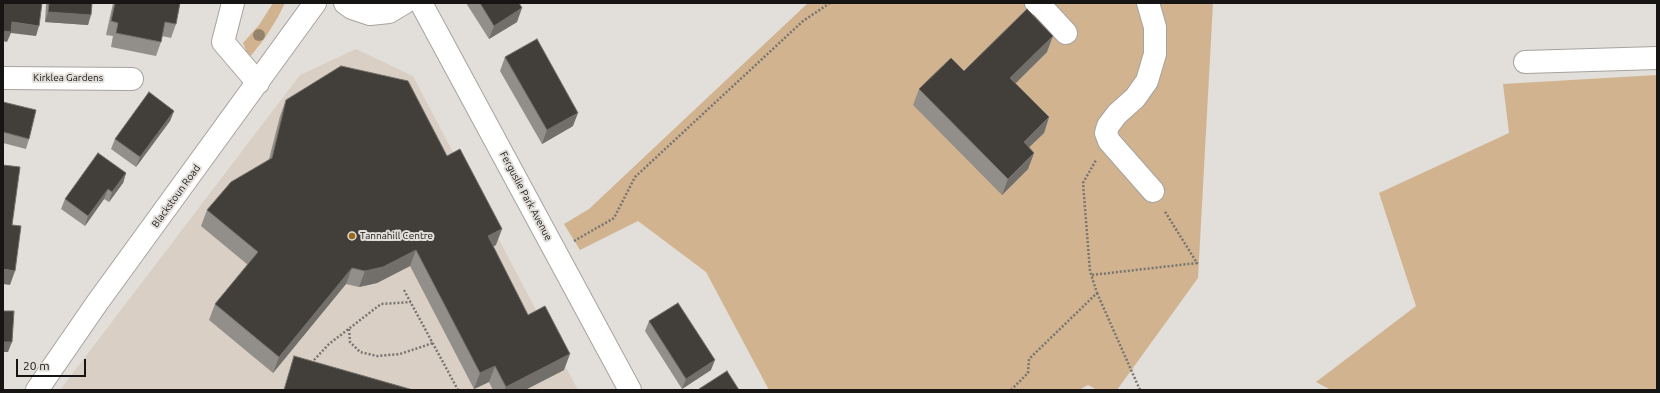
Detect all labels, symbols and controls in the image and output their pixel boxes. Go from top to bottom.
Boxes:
street label: Kirklea Gardens [33,72,103,84]
street label: Ferguslie Park Avenue [497,149,555,243]
street label: Blackstoun Road [149,162,203,230]
place label: Tannahill Centre [360,230,433,242]
marker: Tannahill Centre [347,231,357,241]
scale bar [18,351,88,377]
text: 20 m [23,359,50,372]

